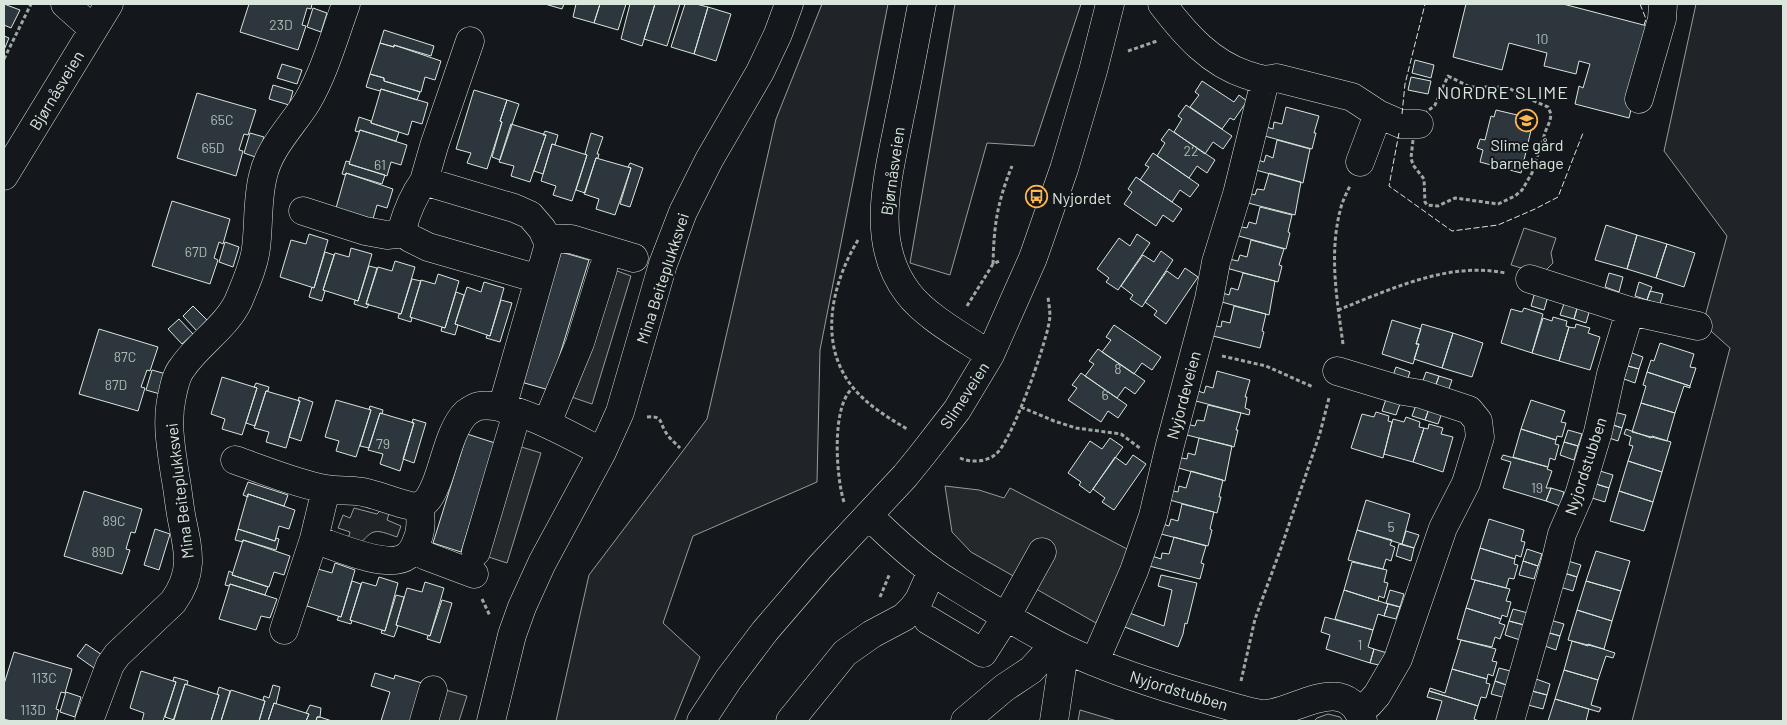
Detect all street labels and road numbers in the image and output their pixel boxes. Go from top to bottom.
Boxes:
street label: Bjørnåsveien [25,47,87,133]
street label: Bjørnåsveien [876,125,908,217]
street label: Mina Beiteplukksvei [632,210,692,346]
street label: Nyjordeveien [1162,349,1204,441]
street label: Slimeveien [935,358,993,432]
street label: Nyjordstubben [1560,415,1610,517]
street label: Mina Beiteplukksvei [161,422,197,560]
street label: Nyjordstubben [1128,666,1230,714]

